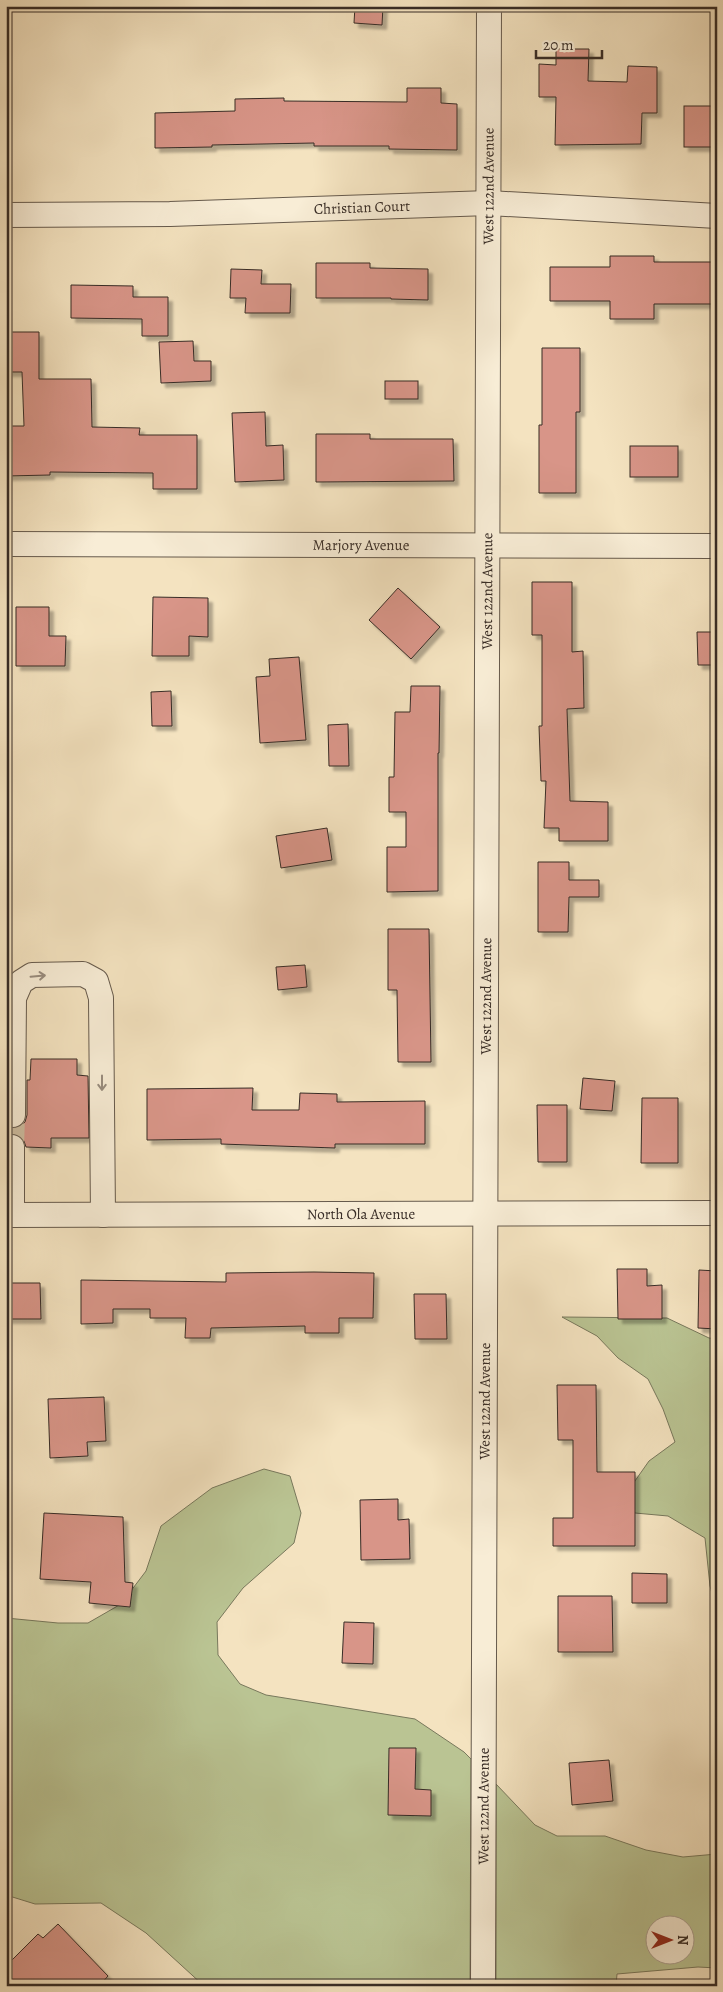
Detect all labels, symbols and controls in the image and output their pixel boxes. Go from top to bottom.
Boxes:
scale bar [536,28,602,60]
text: 20 m [543,35,574,55]
street label: West 122nd Avenue [478,127,499,246]
street label: Christian Court [313,196,410,219]
street label: West 122nd Avenue [477,532,497,651]
street label: Marjory Avenue [312,535,410,555]
street label: West 122nd Avenue [476,937,496,1056]
one-way arrow [30,971,46,980]
one-way arrow [97,1075,107,1091]
street label: North Ola Avenue [307,1204,416,1224]
street label: West 122nd Avenue [475,1342,495,1461]
street label: West 122nd Avenue [473,1747,494,1866]
north arrow [646,1914,696,1964]
text: N [673,1935,692,1945]

